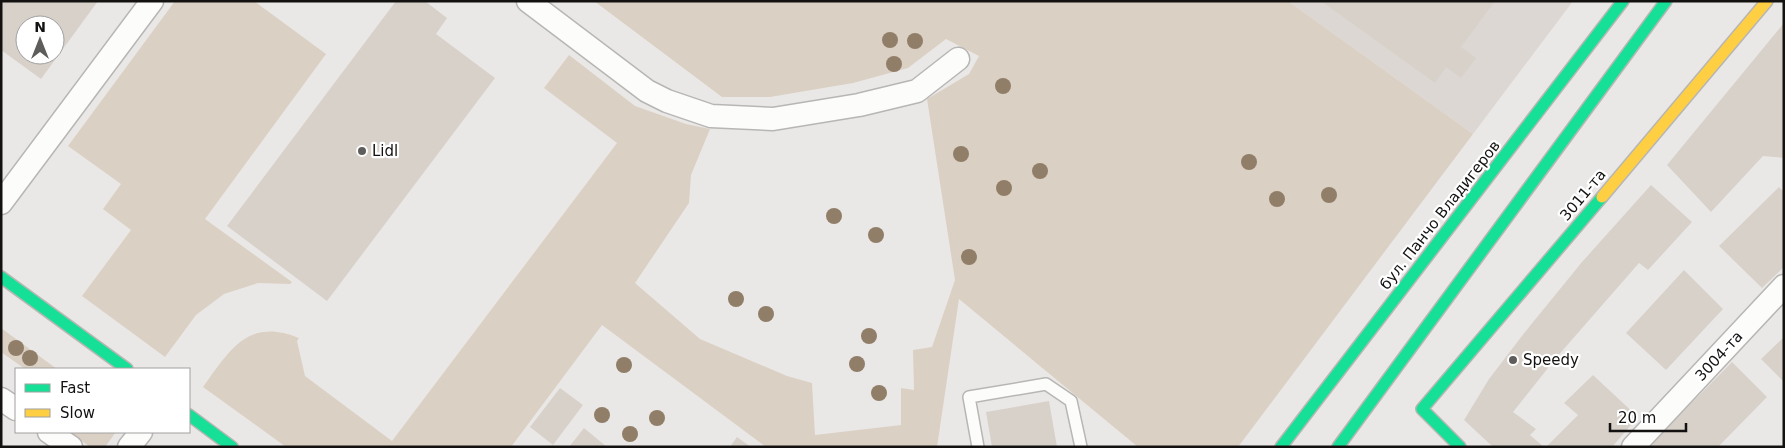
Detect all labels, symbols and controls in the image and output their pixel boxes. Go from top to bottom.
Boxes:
north arrow [15,15,65,65]
text: N [34,19,46,35]
street label: бул. Панчо Владигеров [1376,137,1504,293]
place label: Lidl [372,142,398,160]
marker: Lidl [356,145,368,157]
street label: 3011-та [1556,166,1610,224]
street label: 3004-та [1691,327,1747,385]
place label: Speedy [1523,351,1579,369]
marker: Speedy [1507,354,1519,366]
legend [15,368,190,433]
text: Fast [60,379,90,397]
scale bar [1610,400,1686,432]
text: Slow [60,404,95,422]
text: 20 m [1618,409,1656,427]

